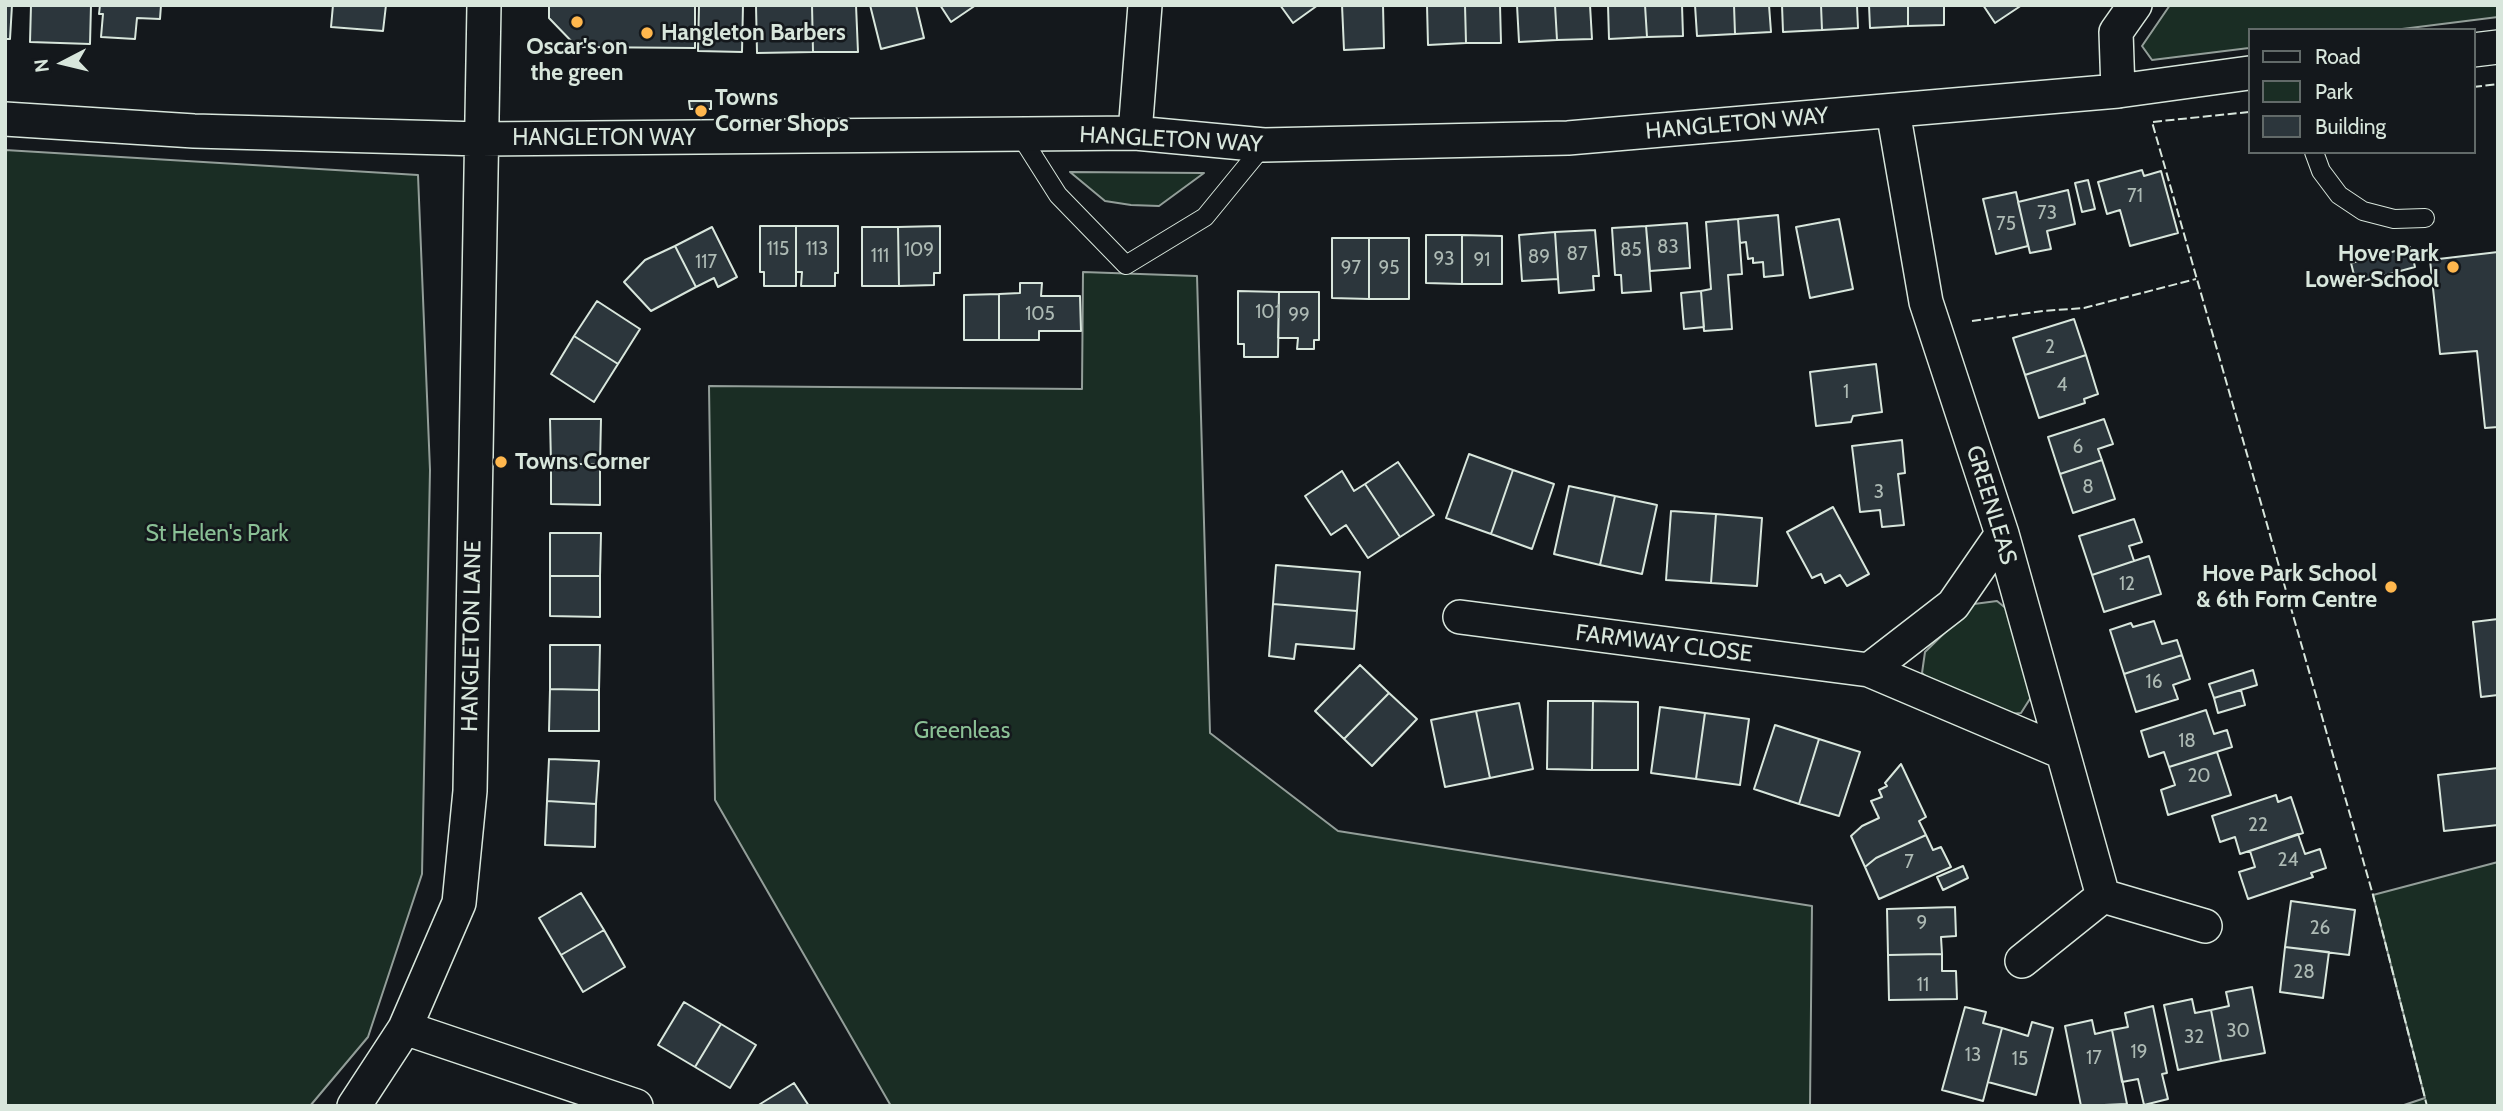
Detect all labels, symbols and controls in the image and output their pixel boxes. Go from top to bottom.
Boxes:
marker: Oscar's on the green [569,14,585,30]
place label: Hangleton Barbers [661,19,846,47]
marker: Hangleton Barbers [639,25,655,41]
north arrow [28,28,98,98]
legend [2248,28,2475,154]
place label: Oscar's on the green [526,33,628,87]
text: Road [2315,44,2361,69]
text: N [29,58,54,74]
text: Park [2315,79,2353,104]
place label: Towns Corner Shops [715,84,849,138]
street label: HANGLETON WAY [1644,102,1830,146]
marker: Towns Corner Shops [693,103,709,119]
text: Building [2315,114,2386,139]
street label: HANGLETON WAY [1079,121,1263,159]
street label: HANGLETON WAY [512,124,696,152]
house number: 71 [2127,185,2143,207]
house number: 73 [2037,202,2057,224]
house number: 75 [1996,213,2016,235]
house number: 83 [1657,236,1679,258]
house number: 115 [767,238,789,260]
house number: 113 [806,238,828,260]
house number: 109 [904,239,934,261]
house number: 85 [1620,239,1642,261]
place label: Hove Park Lower School [2305,240,2439,294]
house number: 87 [1566,243,1588,265]
house number: 111 [871,245,889,267]
house number: 89 [1528,246,1550,268]
house number: 93 [1433,248,1455,270]
house number: 91 [1474,249,1490,271]
house number: 117 [695,251,717,273]
house number: 97 [1341,257,1361,279]
house number: 95 [1378,257,1400,279]
marker: Hove Park Lower School [2445,259,2461,275]
house number: 101 [1255,301,1281,323]
house number: 105 [1025,303,1055,325]
house number: 99 [1288,304,1310,326]
house number: 2 [2045,336,2055,358]
house number: 4 [2057,374,2067,396]
house number: 1 [1843,381,1849,403]
house number: 6 [2073,436,2083,458]
street label: GREENLEAS [1960,442,2022,568]
place label: Towns Corner [515,448,650,476]
marker: Towns Corner [493,454,509,470]
house number: 8 [2082,476,2094,498]
house number: 3 [1874,481,1884,503]
park label: St Helen's Park [145,520,289,548]
street label: HANGLETON LANE [457,540,487,732]
place label: Hove Park School & 6th Form Centre [2196,560,2377,614]
house number: 12 [2119,573,2135,595]
marker: Hove Park School & 6th Form Centre [2383,579,2399,595]
street label: FARMWAY CLOSE [1574,619,1754,669]
house number: 16 [2146,671,2162,693]
park label: Greenleas [914,717,1010,745]
house number: 18 [2178,730,2196,752]
house number: 20 [2187,765,2211,787]
house number: 22 [2248,814,2268,836]
house number: 24 [2278,849,2298,871]
house number: 7 [1904,851,1914,873]
house number: 9 [1917,912,1927,934]
house number: 26 [2310,917,2330,939]
house number: 28 [2293,961,2315,983]
house number: 11 [1917,974,1929,996]
house number: 30 [2226,1020,2250,1042]
house number: 32 [2184,1026,2204,1048]
house number: 19 [2131,1041,2147,1063]
house number: 13 [1965,1044,1981,1066]
house number: 17 [2086,1047,2102,1069]
house number: 15 [2012,1048,2028,1070]

